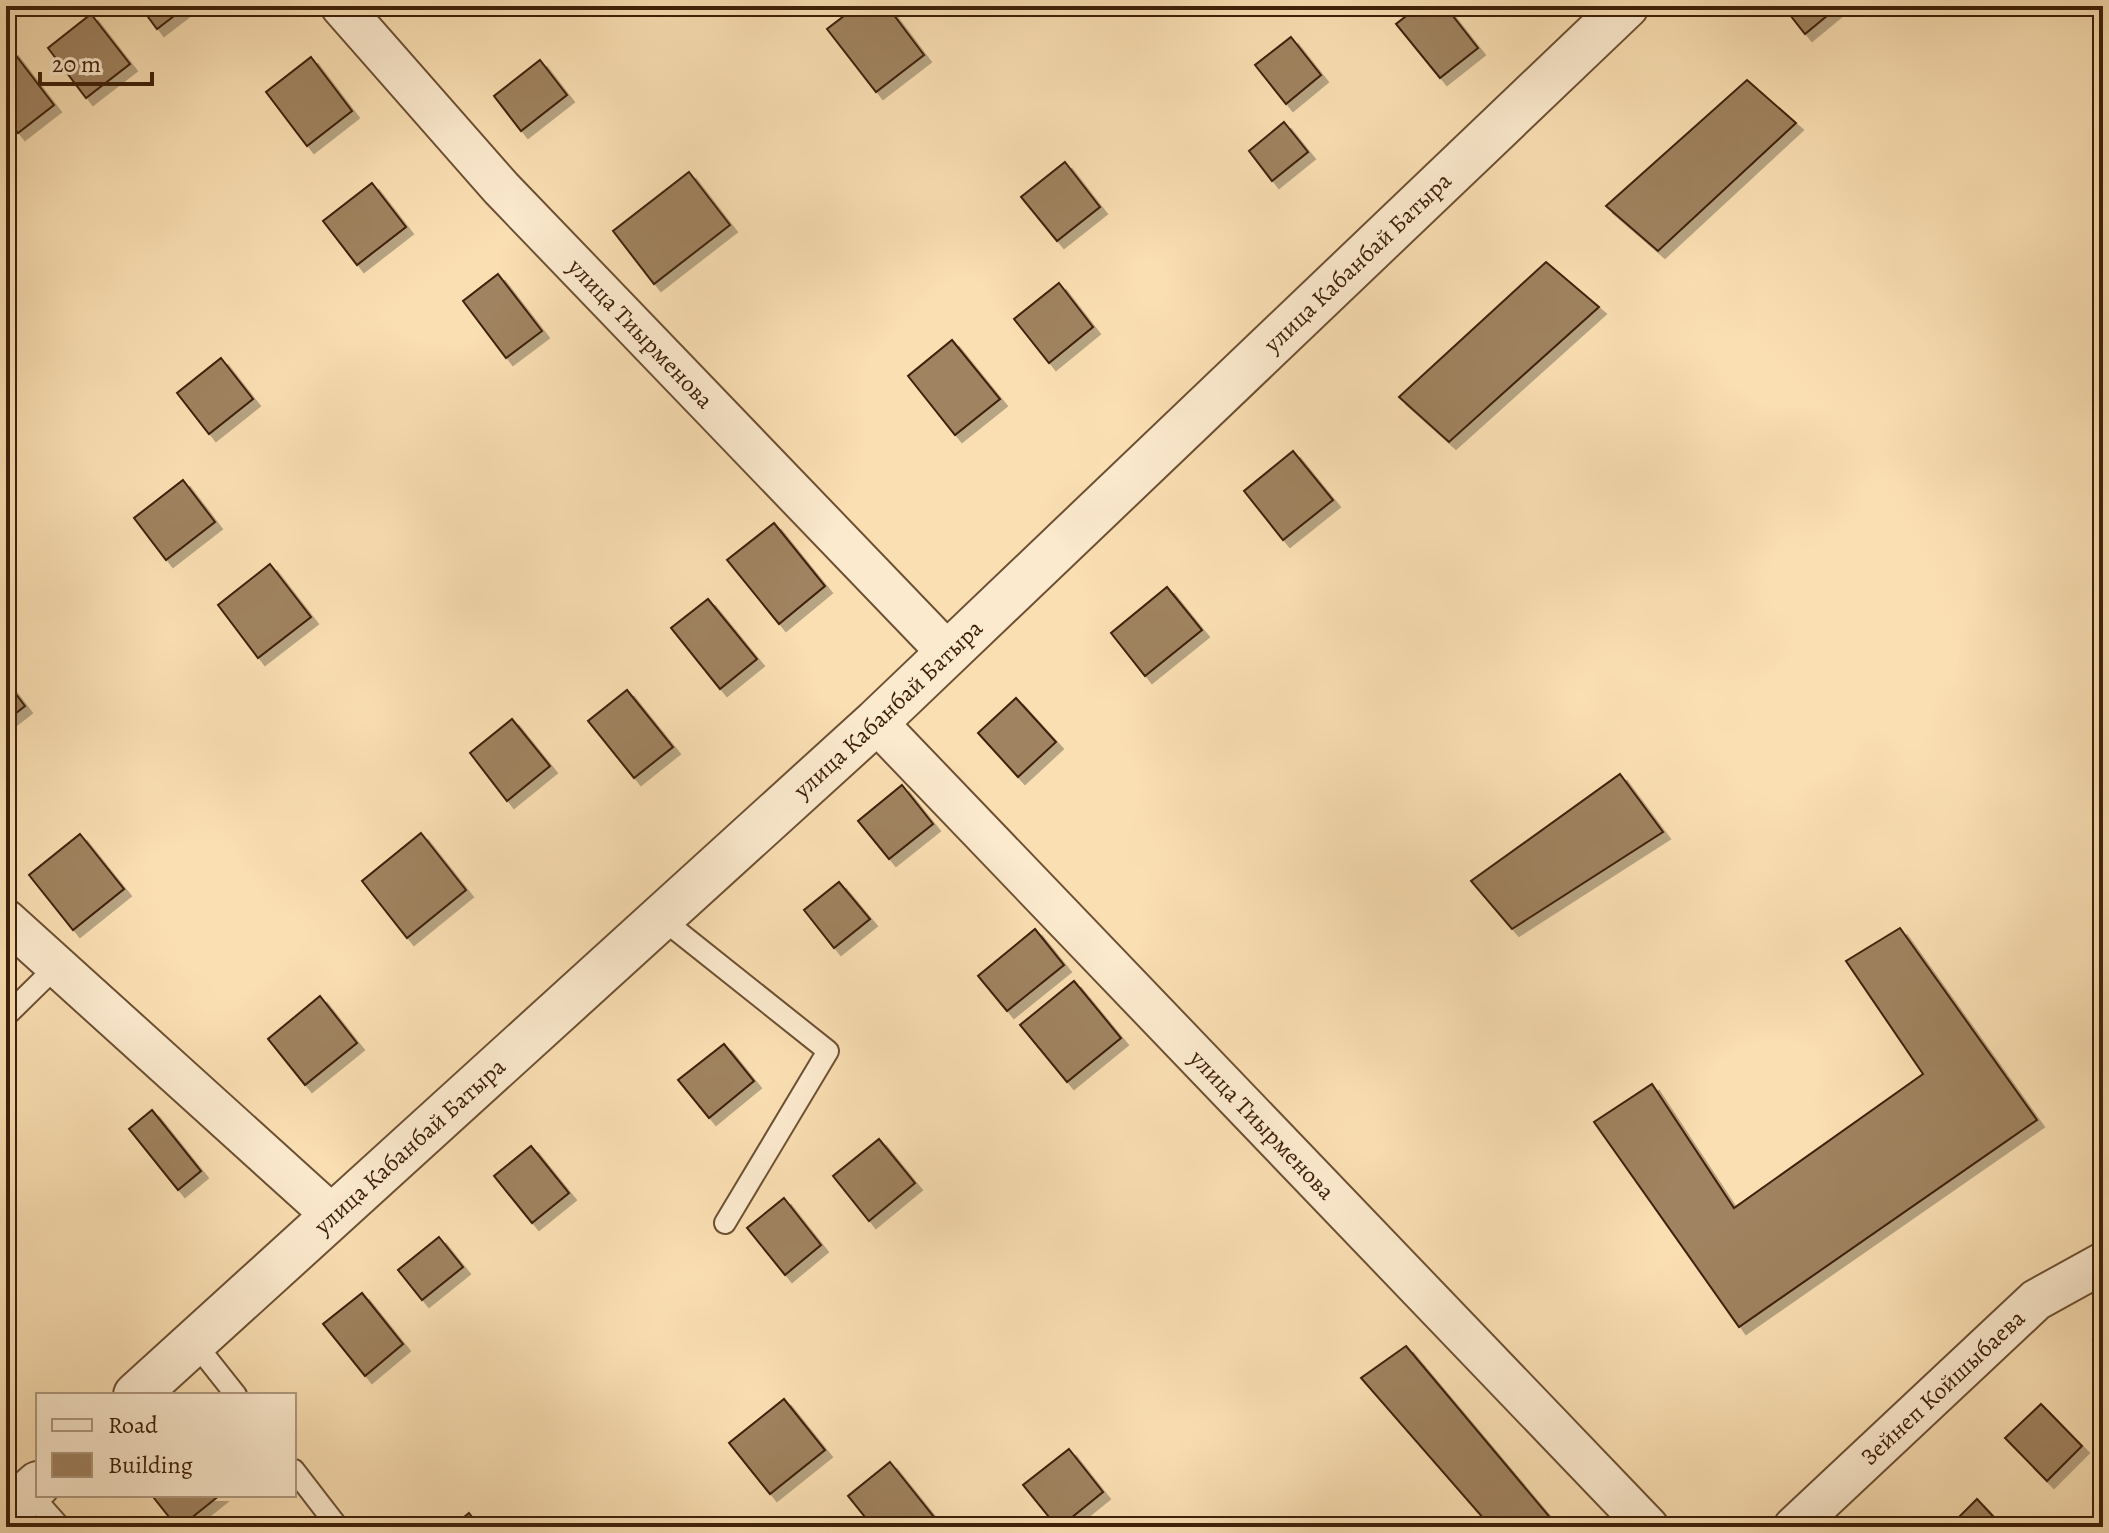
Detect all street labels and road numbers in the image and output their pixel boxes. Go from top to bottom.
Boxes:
street label: улица Кабанбай Батыра [1256,165,1458,360]
street label: улица Тиырменова [560,251,721,415]
street label: улица Кабанбай Батыра [786,612,990,806]
street label: улица Тиырменова [1182,1042,1342,1207]
street label: улица Кабанбай Батыра [306,1051,512,1242]
street label: Зейнеп Койшыбаева [1854,1302,2032,1472]

